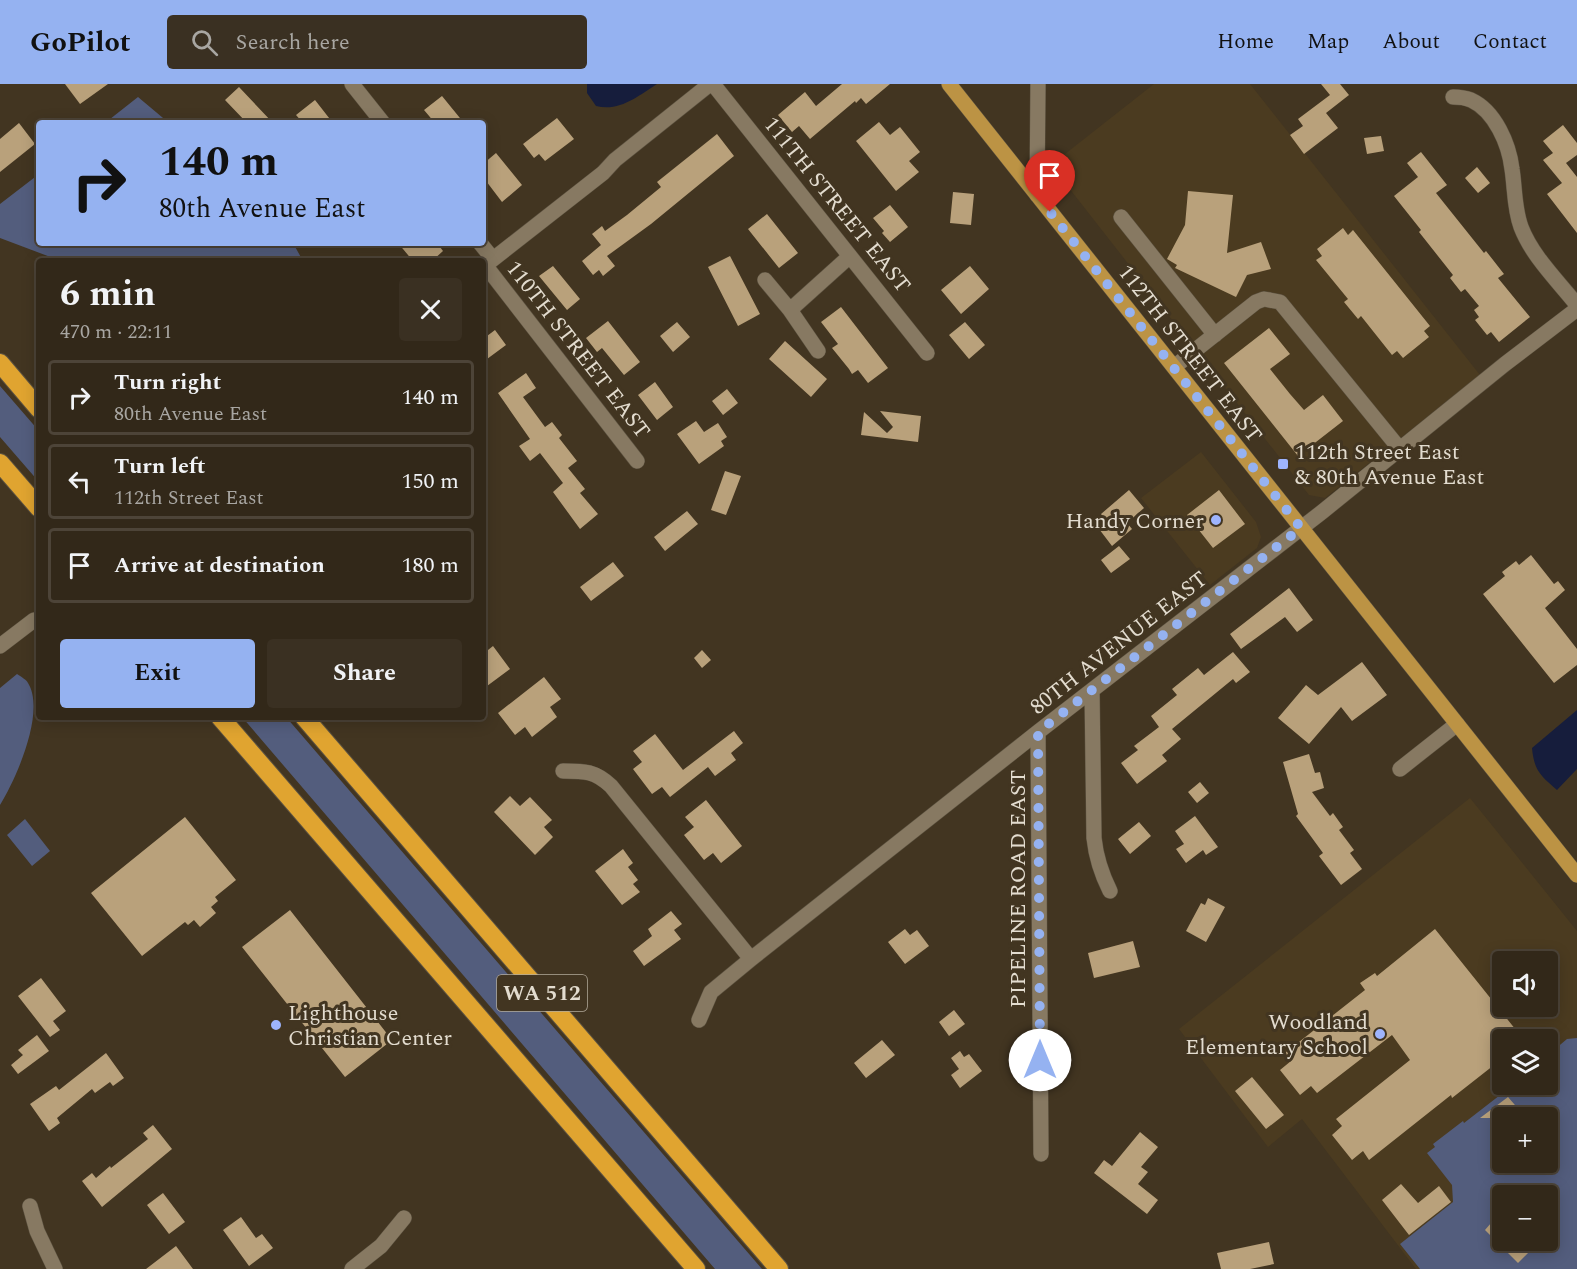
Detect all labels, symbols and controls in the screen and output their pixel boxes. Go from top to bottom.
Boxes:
search box [167,15,587,69]
text: GoPilot [30,21,131,64]
icon: search [188,26,221,59]
text: Search here [236,26,350,59]
text: Home [1217,26,1274,58]
text: Map [1307,26,1349,58]
text: About [1382,26,1440,58]
text: Contact [1473,26,1547,58]
street label: 111TH STREET EAST [755,110,918,300]
text: 140 m [159,131,278,194]
icon: right [60,144,138,222]
pin [1024,150,1075,212]
icon: arrive [1033,159,1066,192]
text: 80th Avenue East [159,188,366,230]
street label: 110TH STREET EAST [498,254,658,446]
street label: 112TH STREET EAST [1110,258,1270,450]
text: 6 min [60,267,156,322]
button: close [399,278,462,341]
text: 470 m · 22:11 [60,317,172,347]
text: Turn right [114,366,221,399]
icon: right [63,381,96,414]
text: 140 m [402,381,459,414]
text: 80th Avenue East [114,399,267,429]
place label: 112th Street East & 80th Avenue East [1295,436,1484,494]
text: Turn left [114,450,206,483]
marker: 112th Street East & 80th Avenue East [1276,457,1290,471]
icon: left [63,465,96,498]
text: 150 m [402,465,459,498]
text: 112th Street East [114,483,264,513]
place label: Handy Corner [1065,505,1204,538]
marker: Handy Corner [1209,513,1223,527]
icon: arrive [63,549,96,582]
text: Arrive at destination [114,549,325,582]
text: 180 m [402,549,459,582]
street label: 80TH AVENUE EAST [1023,563,1215,723]
button: Exit [60,639,255,708]
button: Share [267,639,462,708]
street label: PIPELINE ROAD EAST [1002,770,1035,1008]
map controls [1492,951,1558,1251]
button: sound [1492,951,1558,1017]
road number: WA 512 [497,975,587,1011]
place label: Lighthouse Christian Center [288,997,452,1055]
place label: Woodland Elementary School [1185,1006,1368,1064]
marker: Lighthouse Christian Center [269,1018,283,1032]
marker: Woodland Elementary School [1373,1027,1387,1041]
position arrow [1008,1028,1072,1092]
button: layers [1492,1029,1558,1095]
button: + [1492,1107,1558,1173]
button: − [1492,1185,1558,1251]

